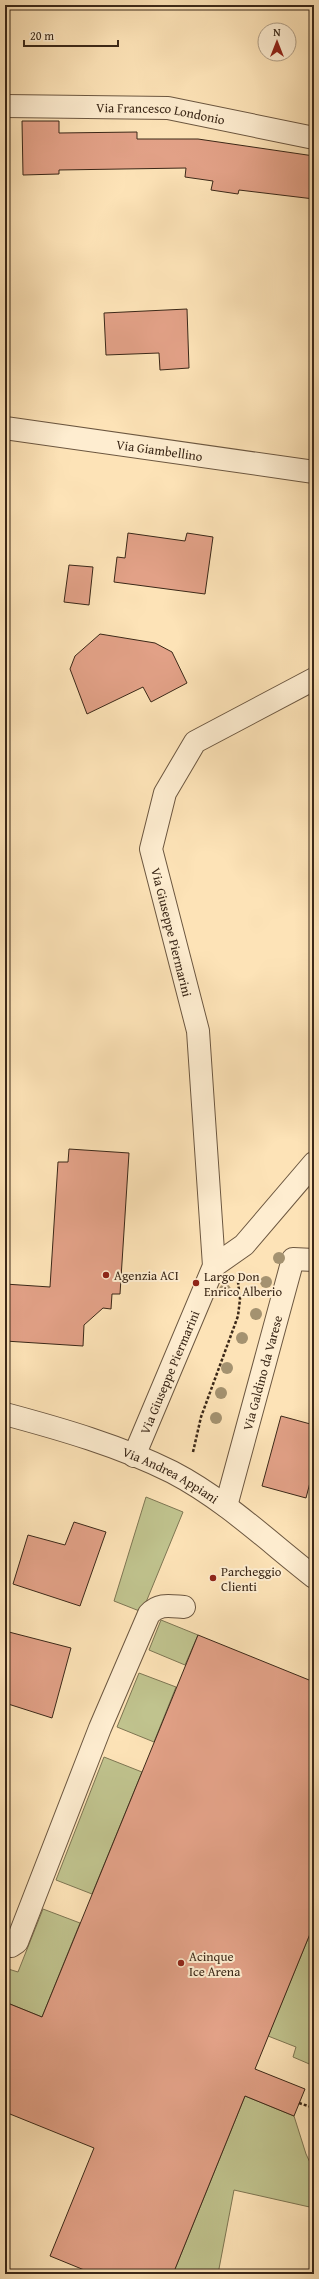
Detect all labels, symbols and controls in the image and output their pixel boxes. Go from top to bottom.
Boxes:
scale bar [24,22,118,48]
north arrow [257,22,297,62]
text: N [273,24,281,40]
text: 20 m [30,27,54,44]
street label: Via Francesco Londonio [96,98,227,130]
street label: Via Giambellino [115,435,204,466]
street label: Via Giuseppe Piermarini [146,865,197,999]
place label: Agenzia ACI [114,1266,179,1285]
place label: Largo Don Enrico Alberio [204,1267,283,1301]
marker: Agenzia ACI [101,1270,111,1280]
marker: Largo Don Enrico Alberio [191,1278,201,1288]
street label: Via Giuseppe Piermarini [135,1307,204,1437]
street label: Via Galdino da Varese [238,1313,287,1433]
street label: Via Andrea Appiani [120,1442,223,1508]
place label: Parcheggio Clienti [221,1562,282,1596]
marker: Parcheggio Clienti [208,1573,218,1583]
place label: Acinque Ice Arena [189,1947,241,1981]
marker: Acinque Ice Arena [176,1958,186,1968]

